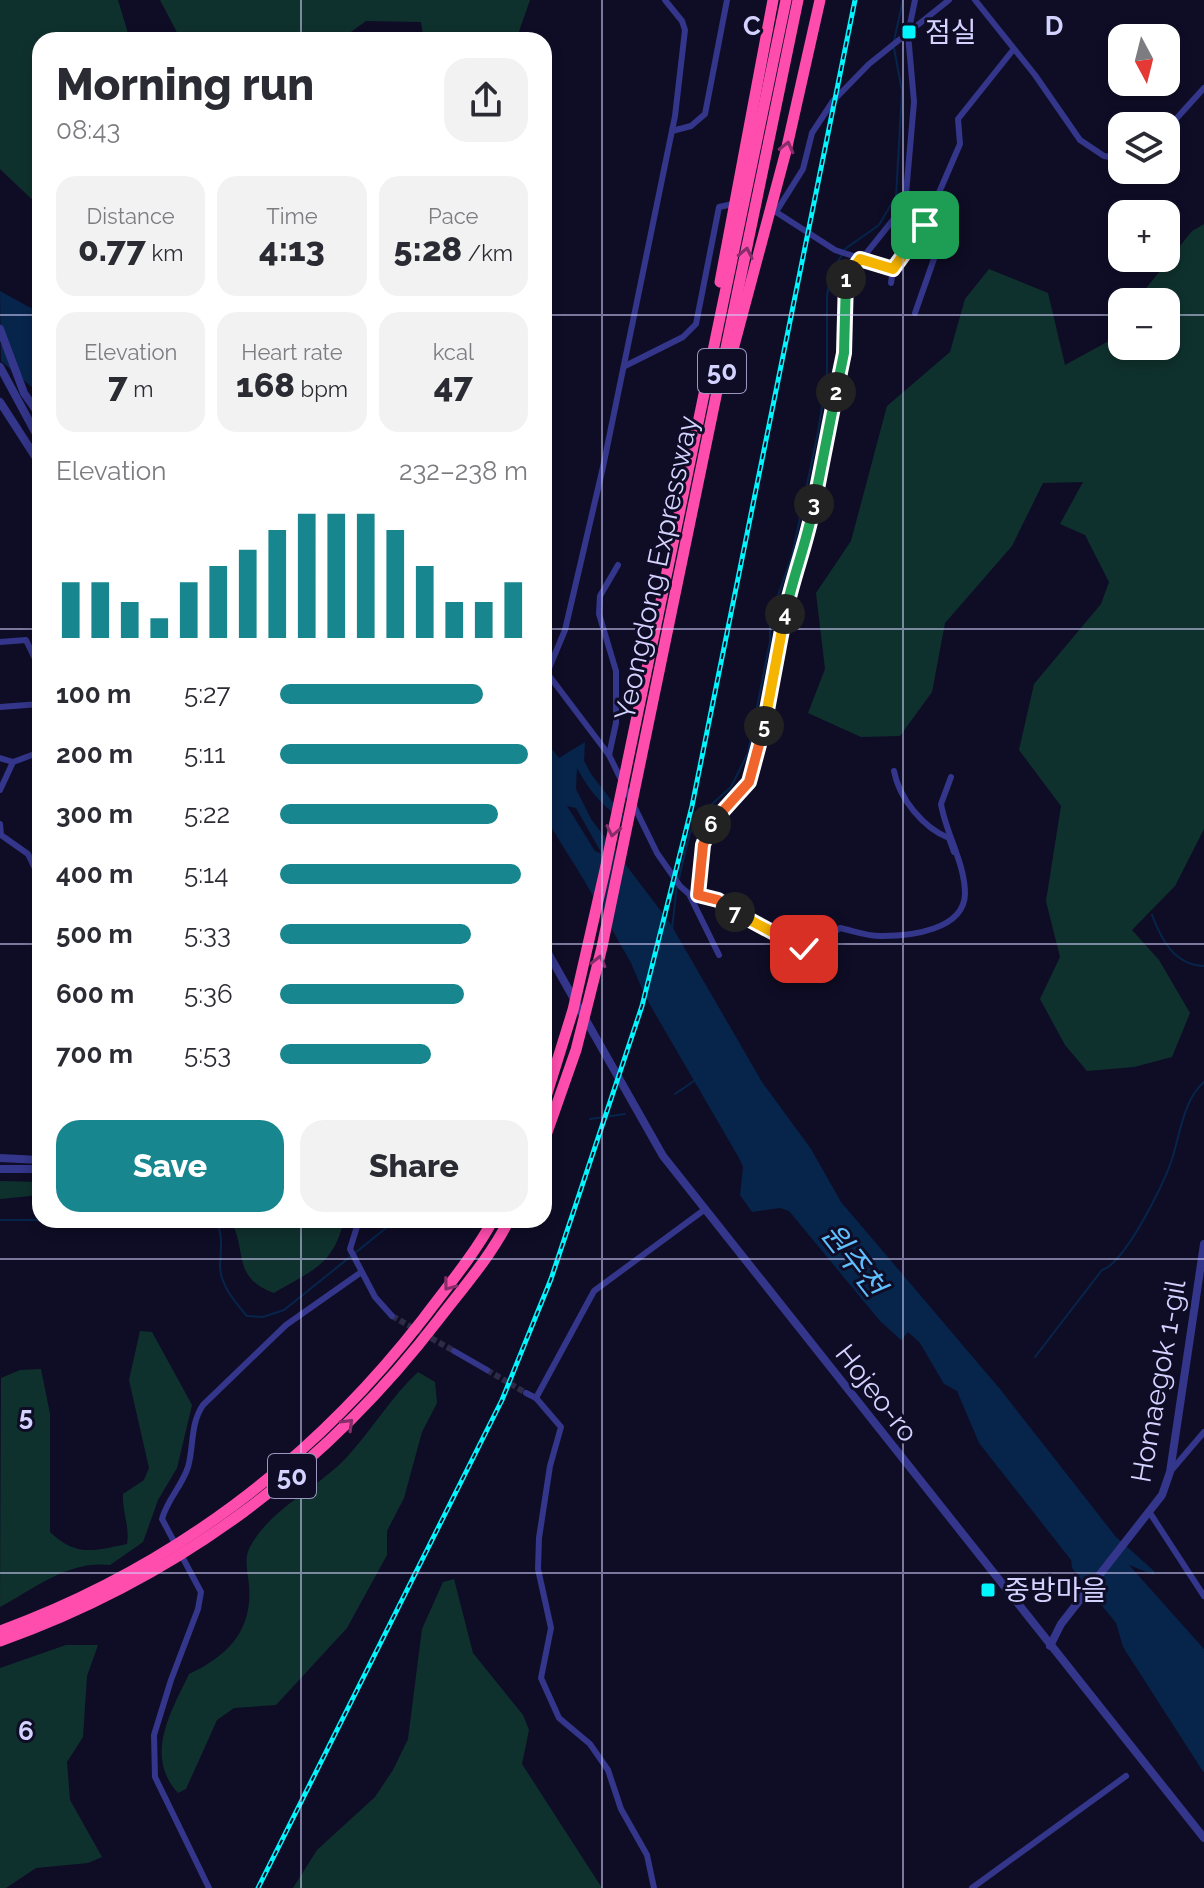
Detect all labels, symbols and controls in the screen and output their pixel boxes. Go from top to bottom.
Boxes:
text: C [743,11,761,41]
text: D [1045,11,1063,41]
place label: 점실 [925,16,977,49]
marker: 점실 [900,23,918,41]
north arrow [1108,24,1180,96]
map controls [1108,24,1180,360]
button: share [444,58,528,142]
text: Morning run [56,59,314,110]
button: layers [1108,112,1180,184]
text: 08:43 [56,115,120,145]
one-way arrow [777,141,794,155]
pin [891,191,959,259]
button: + [1108,200,1180,272]
text: Distance [87,203,175,229]
text: Time [266,203,318,229]
text: Pace [428,203,479,229]
icon: arrive [903,203,947,247]
text: 0.77 [78,229,146,269]
text: 4:13 [259,229,325,269]
text: 5:28 [394,229,462,269]
text: km [146,240,183,266]
text: /km [462,240,513,266]
one-way arrow [736,247,753,260]
pin: 1 [826,259,866,299]
text: 1 [841,266,851,292]
button: − [1108,288,1180,360]
text: Elevation [84,339,177,365]
text: Heart rate [241,339,343,365]
text: kcal [433,339,474,365]
road number: 50 [698,349,746,393]
text: 7 [108,365,128,405]
text: 168 [236,365,295,405]
text: 47 [434,365,473,405]
pin: 2 [816,372,856,412]
text: m [128,376,153,402]
text: bpm [295,376,348,402]
text: 2 [830,379,842,405]
street label: Yeongdong Expressway [608,413,705,723]
text: Elevation [56,456,166,486]
text: 232–238 m [399,456,528,486]
pin: 3 [794,484,834,524]
text: 3 [808,491,820,517]
pin: 4 [765,594,805,634]
text: 4 [779,601,791,627]
text: 100 m [56,679,131,709]
text: 5:27 [184,679,231,709]
pin: 5 [744,706,784,746]
text: 5 [758,713,770,739]
text: 200 m [56,739,133,769]
text: 5:11 [184,739,225,769]
text: 300 m [56,799,133,829]
text: 5:22 [184,799,230,829]
pin: 6 [691,804,731,844]
text: 6 [704,811,718,837]
one-way arrow [605,824,622,838]
text: 400 m [56,859,133,889]
text: 5:14 [184,859,228,889]
pin: 7 [715,892,755,932]
text: 7 [729,899,741,925]
pin [770,915,838,983]
text: 500 m [56,919,133,949]
text: 5:33 [184,919,231,949]
icon: check [782,927,826,971]
one-way arrow [589,954,606,968]
text: 600 m [56,979,134,1009]
text: 5:36 [184,979,233,1009]
text: 700 m [56,1039,133,1069]
text: 5:53 [184,1039,231,1069]
button: Save [56,1120,284,1212]
button: Share [300,1120,528,1212]
water label: 원주천 [814,1216,895,1306]
one-way arrow [444,1276,459,1291]
street label: Homaegok 1-gil [1124,1277,1193,1485]
street label: Hojeo-ro [828,1338,925,1449]
text: 5 [19,1401,33,1431]
one-way arrow [339,1419,353,1433]
road number: 50 [268,1454,316,1498]
place label: 중방마을 [1004,1574,1107,1607]
marker: 중방마을 [979,1581,997,1599]
text: 6 [18,1716,34,1746]

